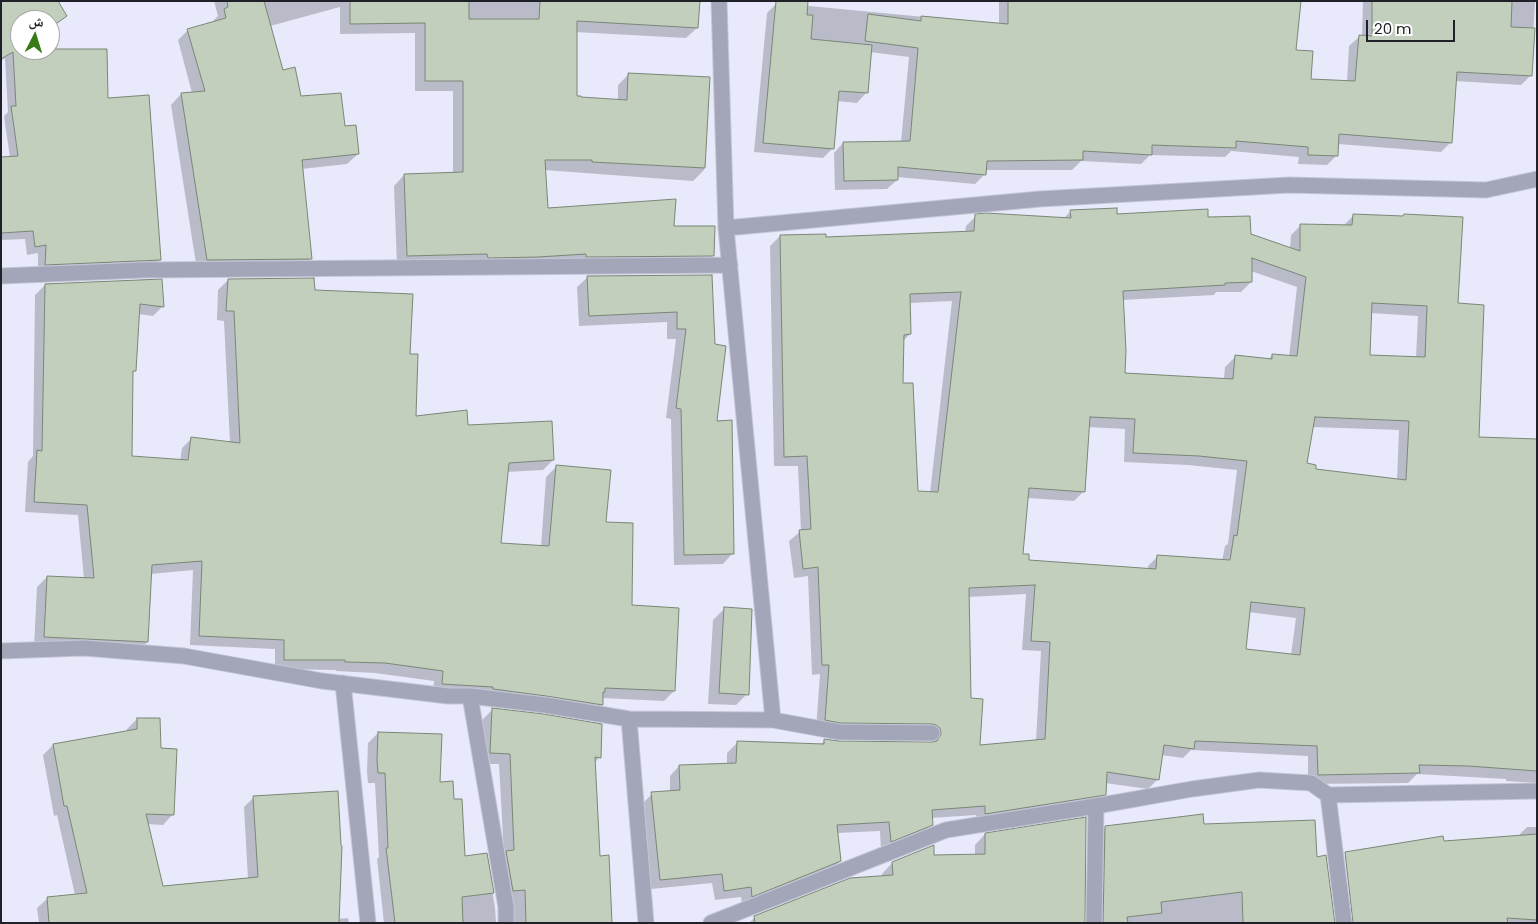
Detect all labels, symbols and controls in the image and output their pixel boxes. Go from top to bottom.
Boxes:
north arrow [10,10,60,60]
text: ش [28,10,44,32]
scale bar [1368,10,1457,42]
text: 20 m [1374,18,1412,39]

